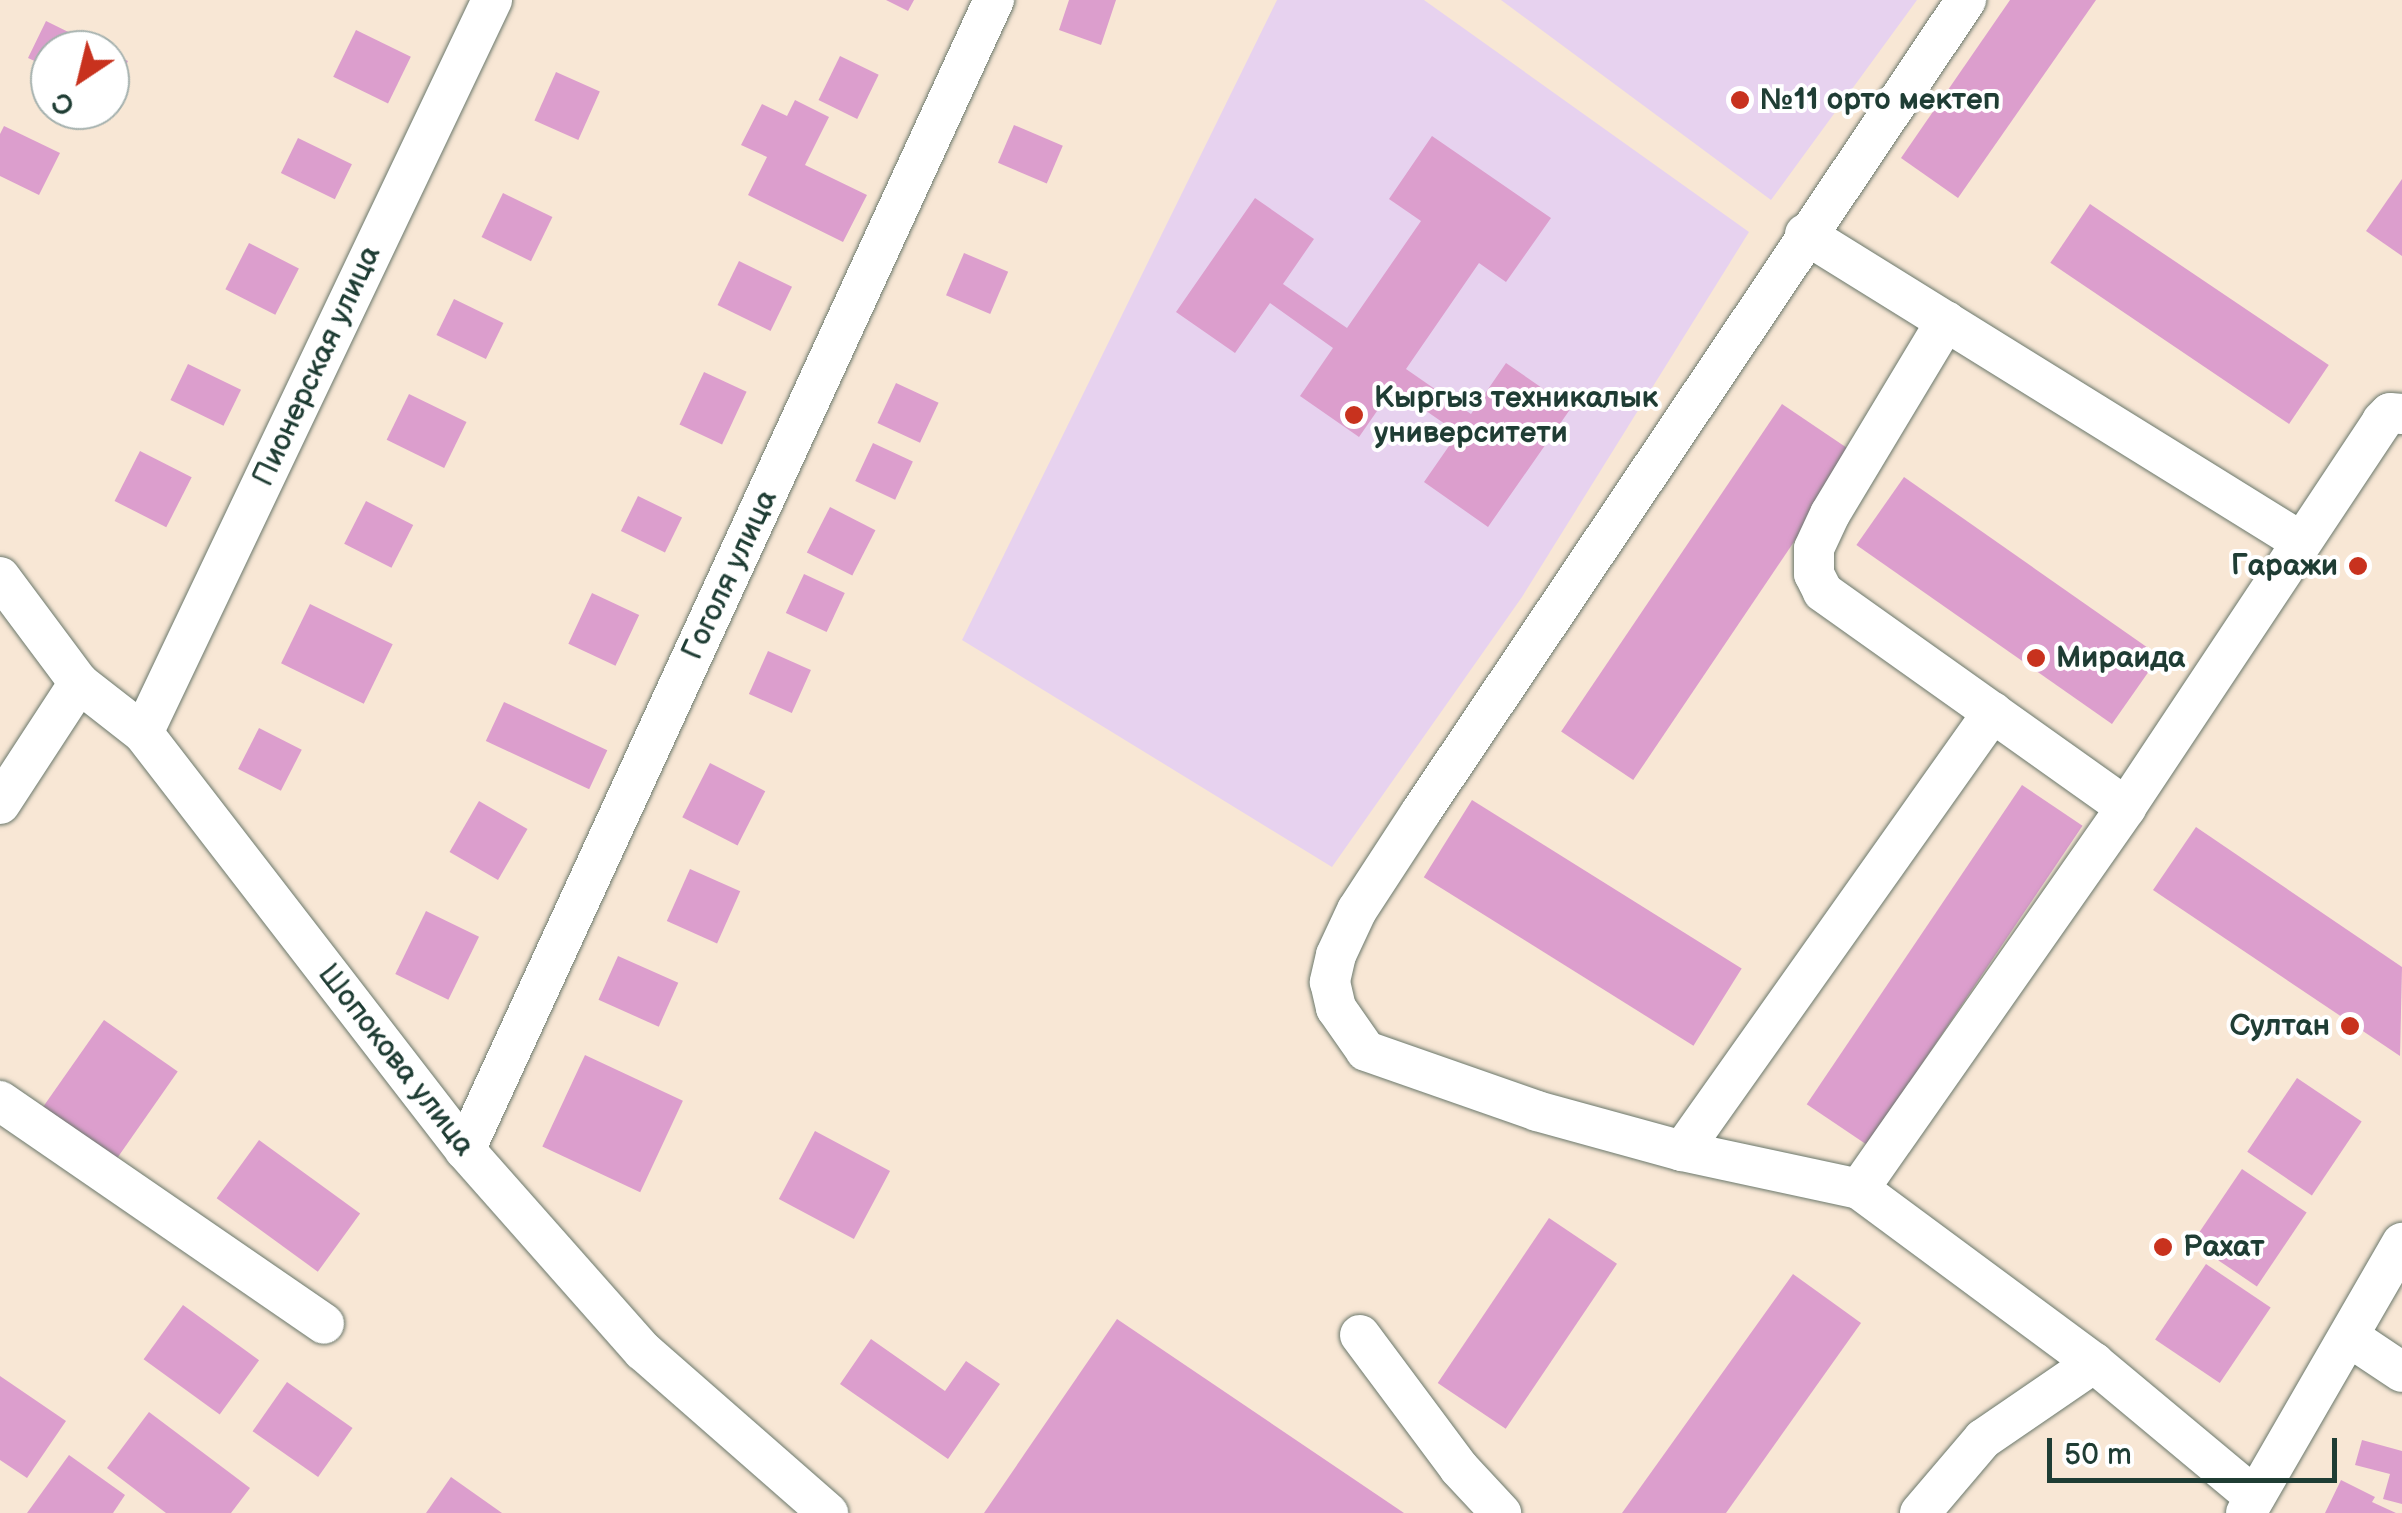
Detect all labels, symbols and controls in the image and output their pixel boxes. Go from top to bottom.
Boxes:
north arrow [30,30,130,130]
place label: №11 орто мектеп [1760,82,2000,118]
text: С [46,84,81,122]
marker: №11 орто мектеп [1729,89,1751,111]
street label: Пионерская улица [246,240,388,492]
place label: Кыргыз техникалык университети [1374,380,1658,450]
marker: Кыргыз техникалык университети [1343,404,1365,426]
street label: Гоголя улица [675,484,785,666]
place label: Гаражи [2231,548,2338,584]
marker: Гаражи [2347,555,2369,577]
place label: Мираида [2056,640,2185,676]
marker: Мираида [2025,647,2047,669]
street label: Шопокова улица [310,957,482,1163]
place label: Султан [2230,1008,2330,1044]
marker: Султан [2339,1015,2361,1037]
place label: Рахат [2183,1229,2264,1265]
marker: Рахат [2152,1236,2174,1258]
scale bar [2052,1418,2342,1480]
text: 50 m [2064,1437,2132,1473]

